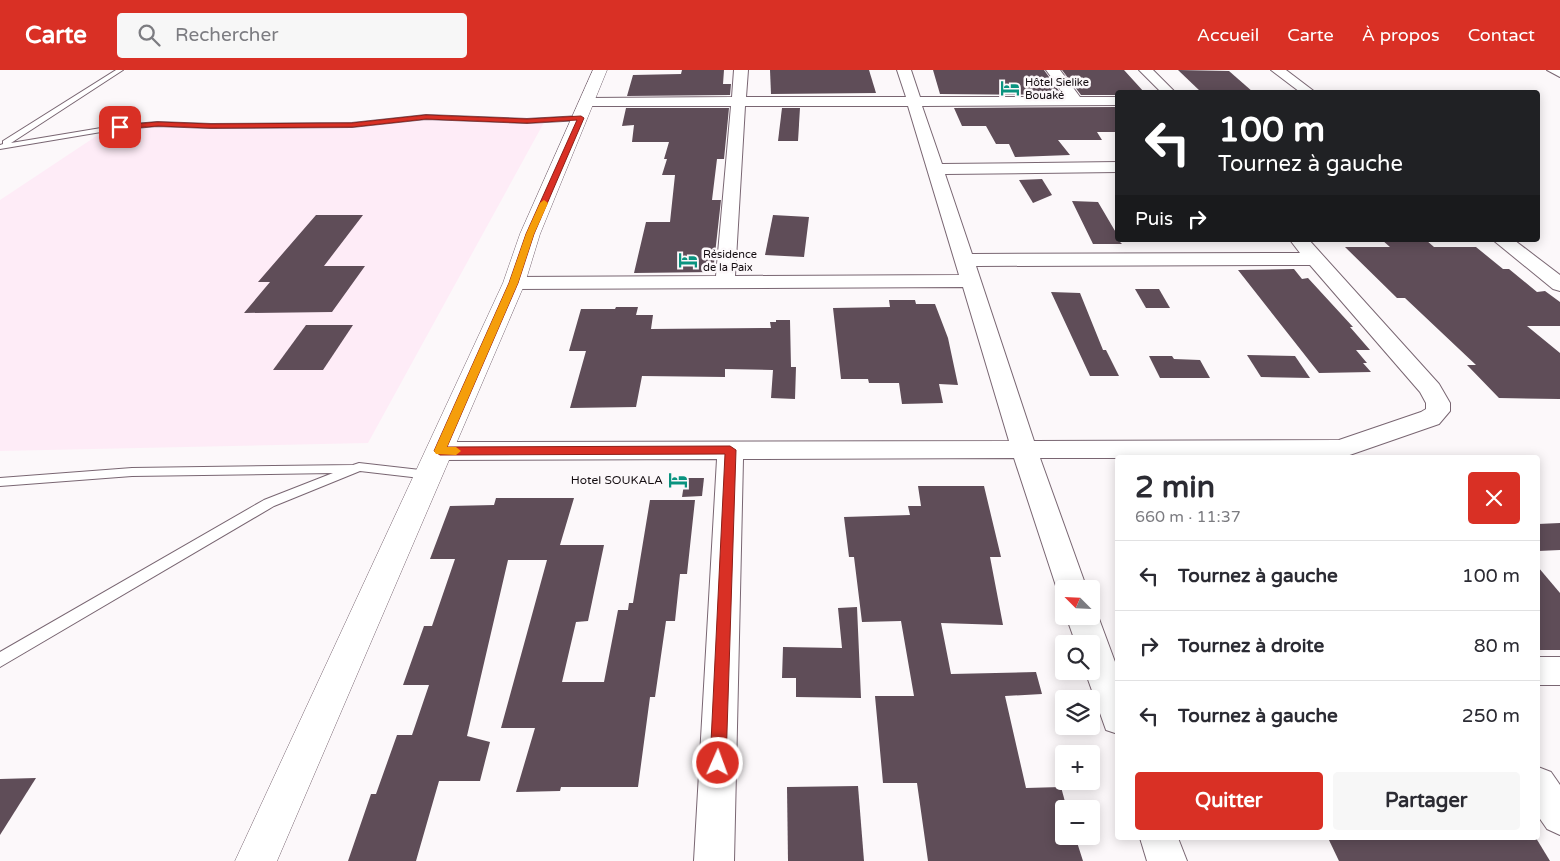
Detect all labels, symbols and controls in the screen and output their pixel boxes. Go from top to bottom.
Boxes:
search box [117,13,467,58]
text: Carte [25,21,87,50]
icon: search [135,21,163,49]
text: Rechercher [175,24,278,46]
text: Accueil [1197,24,1259,46]
text: Carte [1287,24,1334,46]
text: À propos [1362,24,1440,46]
text: Contact [1468,24,1535,46]
place label: Hôtel Sielike Bouaké [1025,76,1089,102]
hotel icon: Hôtel Sielike Bouaké [999,77,1021,99]
pin [99,106,141,148]
text: 100 m [1218,109,1325,151]
icon: left [1135,110,1200,175]
icon: arrive [106,113,134,141]
text: Tournez à gauche [1218,151,1403,177]
icon: right [1183,205,1211,233]
text: Puis [1135,208,1173,230]
place label: Résidence de la Paix [703,248,757,274]
hotel icon: Résidence de la Paix [677,249,699,271]
hotel icon: Hotel SOUKALA [667,469,689,491]
text: 2 min [1135,469,1215,506]
button: close [1468,472,1520,524]
place label: Hotel SOUKALA [571,473,663,487]
text: 660 m · 11:37 [1135,507,1241,527]
icon: left [1135,562,1163,590]
text: Tournez à gauche [1178,565,1338,587]
text: 100 m [1462,565,1520,587]
north arrow [1055,580,1100,625]
map controls [1055,580,1100,845]
icon: right [1135,632,1163,660]
button: search [1055,635,1100,680]
text: Tournez à droite [1178,635,1324,657]
text: 80 m [1474,635,1520,657]
button: layers [1055,690,1100,735]
icon: left [1135,702,1163,730]
text: Tournez à gauche [1178,705,1338,727]
text: 250 m [1462,705,1520,727]
position arrow [691,736,743,788]
button: + [1055,745,1100,790]
button: Quitter [1135,772,1323,830]
button: Partager [1333,772,1520,830]
button: − [1055,800,1100,845]

